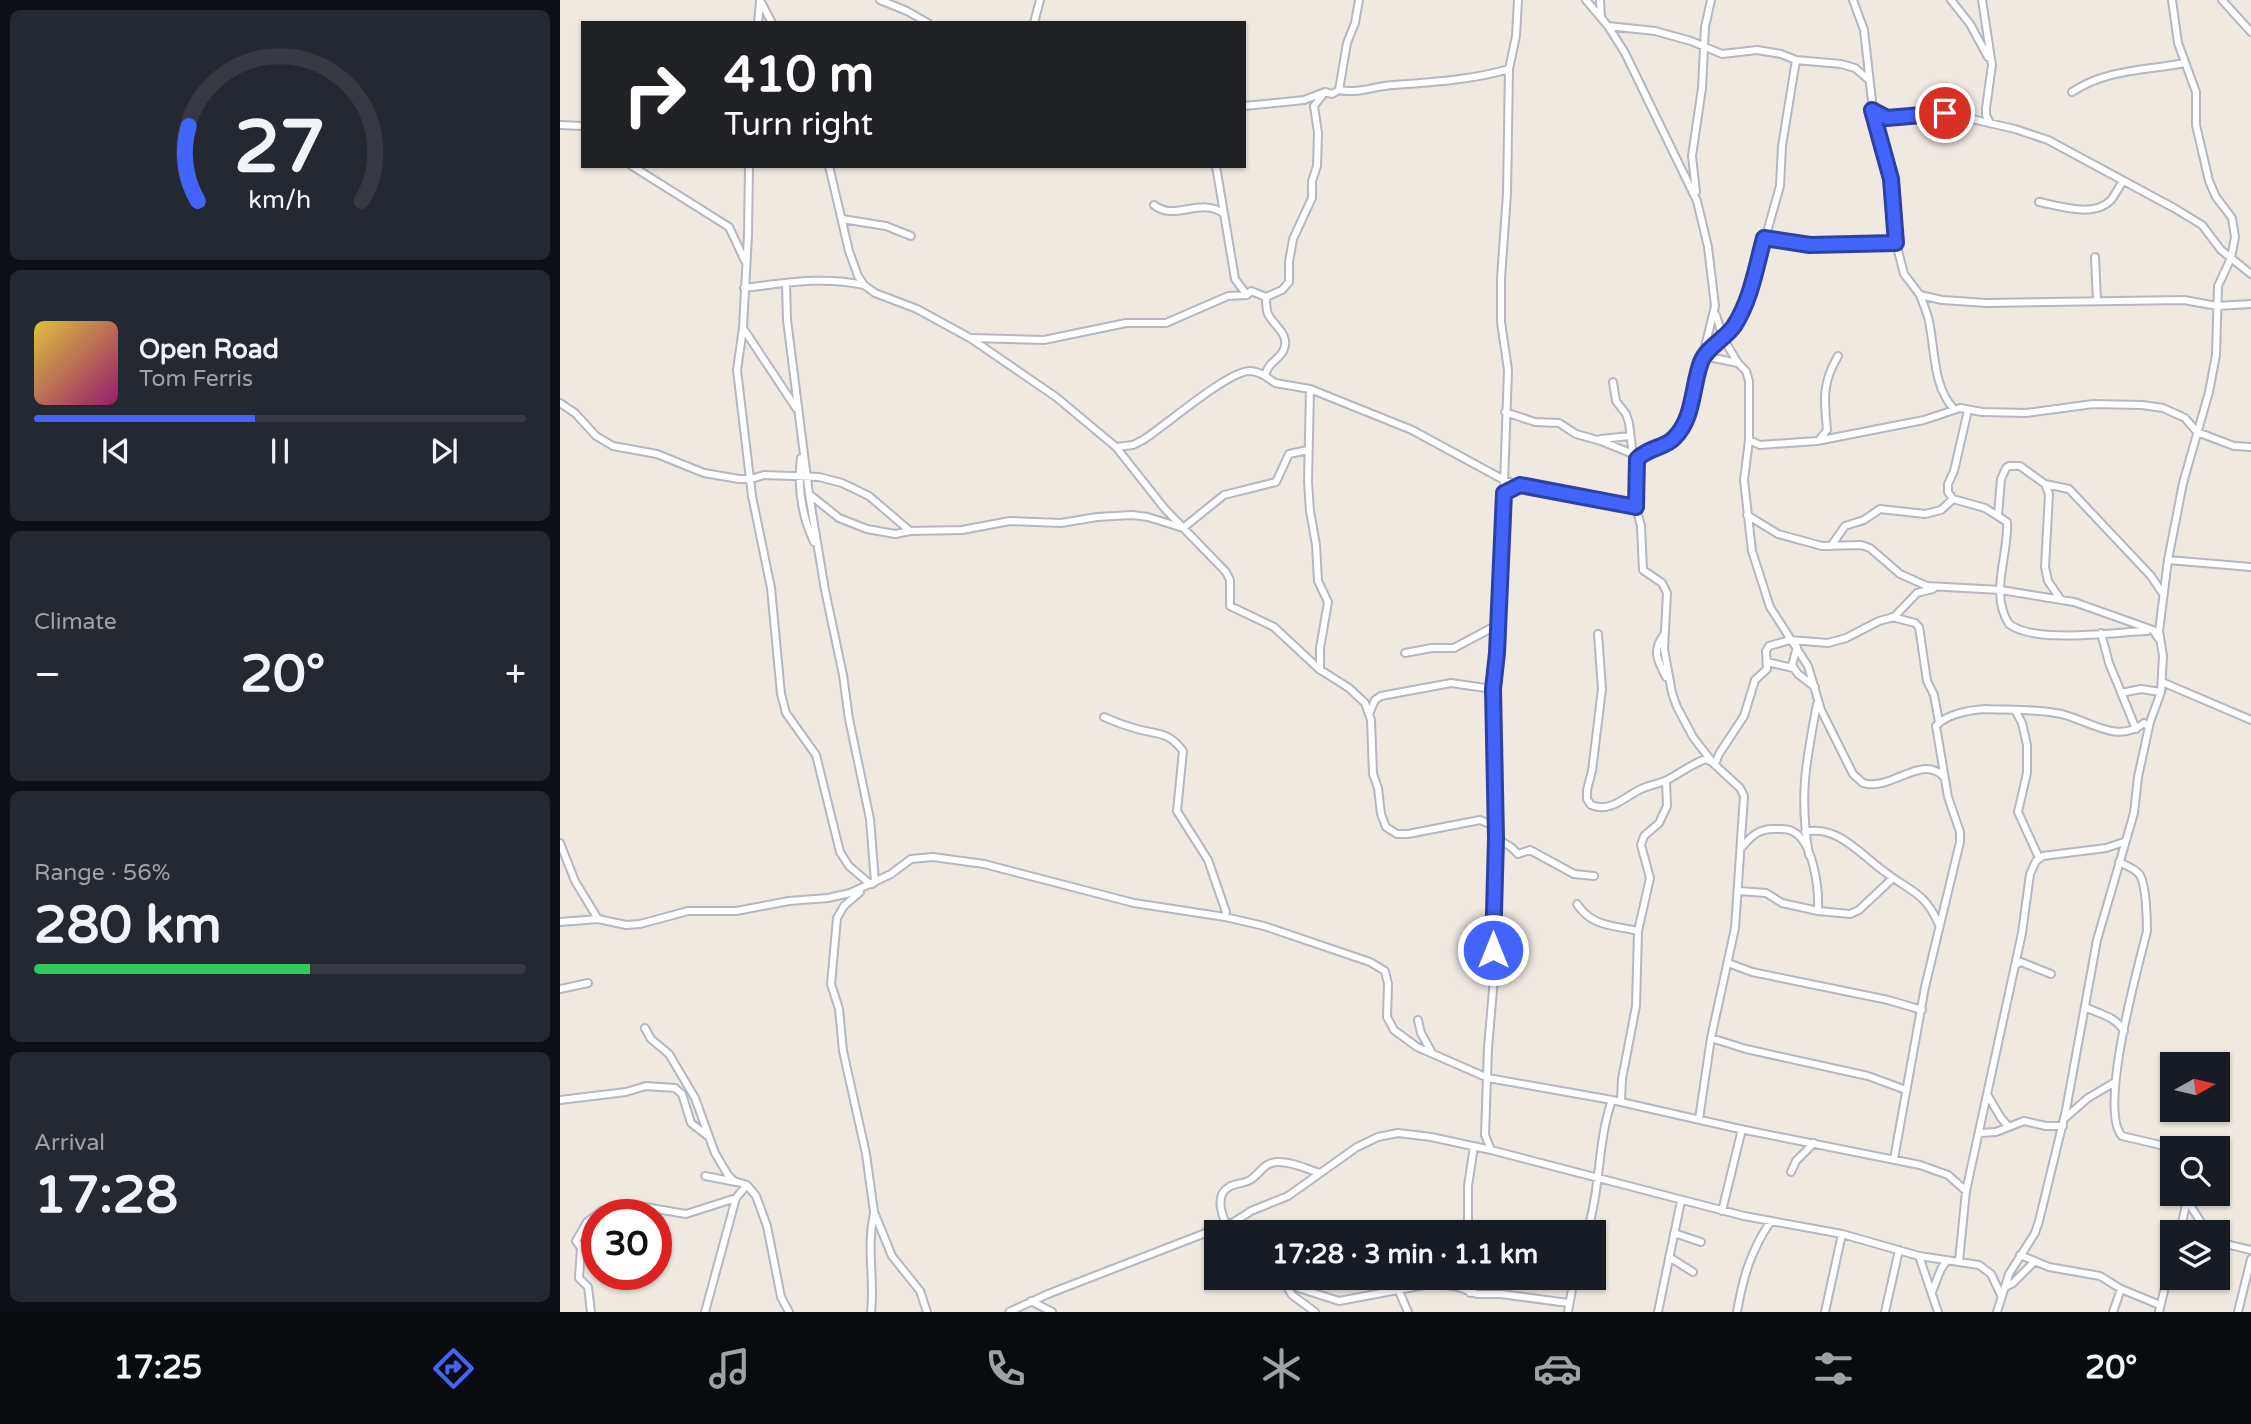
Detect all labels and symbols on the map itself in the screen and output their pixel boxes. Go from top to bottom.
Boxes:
pin [1915,83,1975,143]
position arrow [1456,913,1530,987]
north arrow [2160,1052,2230,1122]
speed limit sign: 30 [581,1199,672,1290]

